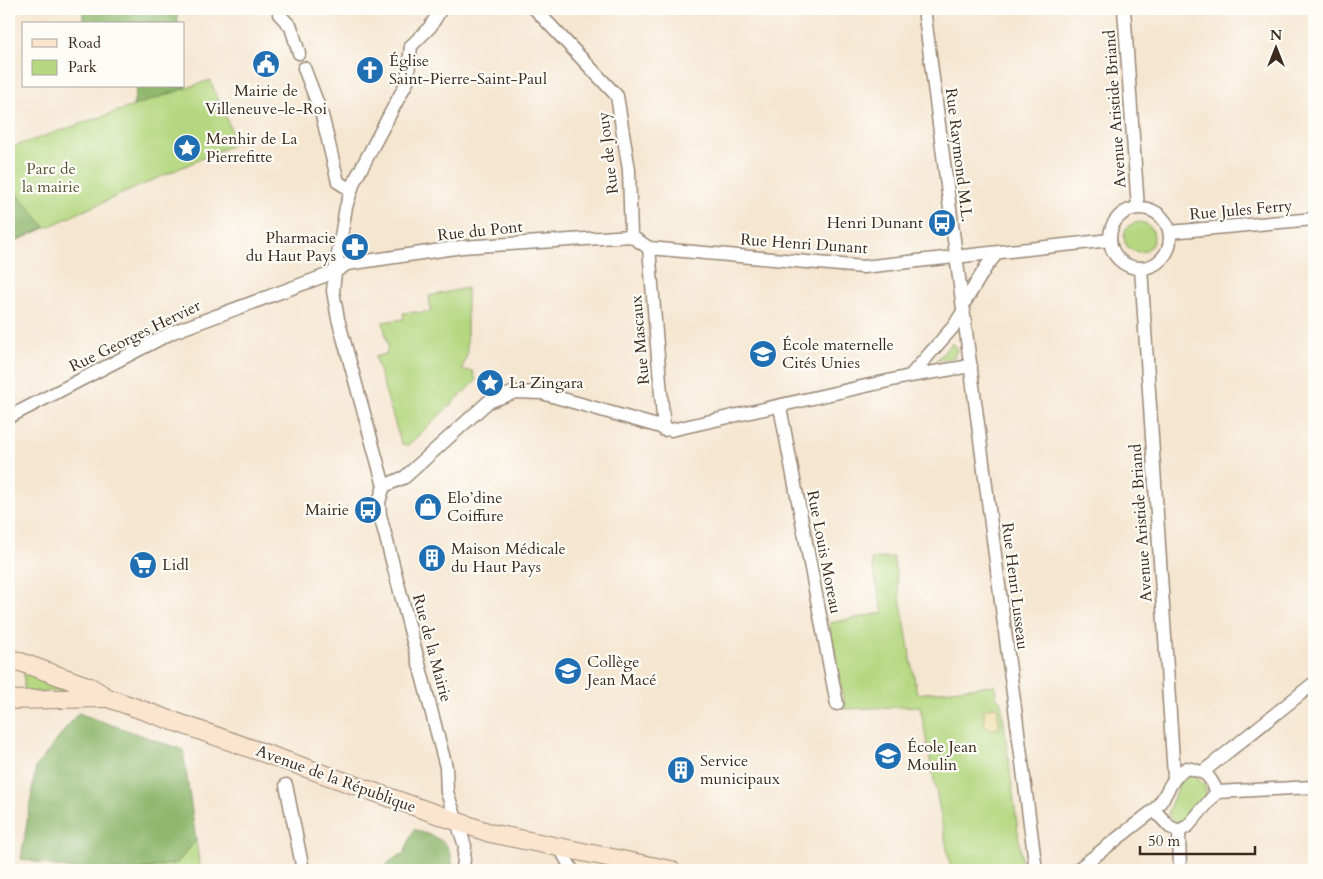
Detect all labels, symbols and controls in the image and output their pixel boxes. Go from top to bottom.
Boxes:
legend [22,22,185,88]
north arrow [1250,22,1300,72]
text: N [1270,26,1282,45]
street label: Avenue Aristide Briand [1098,29,1132,189]
text: Road [68,33,101,53]
public building icon: Mairie de Villeneuve-le-Roi [251,49,281,79]
place label: Église Saint-Pierre-Saint-Paul [389,50,547,90]
church icon: Église Saint-Pierre-Saint-Paul [355,55,385,85]
text: Park [68,57,97,77]
place label: Mairie de Villeneuve-le-Roi [205,80,328,120]
street label: Rue Raymond M.L. [940,87,978,223]
street label: Rue de Jouy [592,110,624,195]
place label: Menhir de La Pierrefitte [206,128,298,168]
place icon: Menhir de La Pierrefitte [172,133,202,163]
park label: Parc de la mairie [22,158,80,198]
street label: Rue Jules Ferry [1189,195,1294,225]
bus stop icon: Henri Dunant [927,208,957,238]
place label: Henri Dunant [827,212,923,234]
street label: Rue du Pont [436,216,524,246]
place label: Pharmacie du Haut Pays [246,227,336,267]
street label: Rue Henri Dunant [740,229,868,259]
pharmacy icon: Pharmacie du Haut Pays [340,232,370,262]
street label: Rue Mascaux [625,294,655,386]
street label: Rue Georges Hervier [66,295,205,377]
place label: École maternelle Cités Unies [782,334,894,374]
school or university icon: École maternelle Cités Unies [748,339,778,369]
place icon: La Zingara [475,368,505,398]
place label: La Zingara [509,372,584,394]
street label: Avenue Aristide Briand [1124,443,1158,603]
place label: Elo’dine Coiffure [447,487,504,527]
street label: Rue Louis Moreau [801,488,847,616]
shop icon: Elo’dine Coiffure [413,492,443,522]
bus stop icon: Mairie [353,495,383,525]
place label: Mairie [305,499,349,521]
street label: Rue Henri Lusseau [996,521,1034,651]
place label: Maison Médicale du Haut Pays [451,538,566,578]
building icon: Maison Médicale du Haut Pays [417,543,447,573]
supermarket icon: Lidl [128,550,158,580]
place label: Lidl [162,554,189,576]
street label: Rue de la Mairie [407,592,457,704]
place label: Collège Jean Macé [585,651,657,691]
school or university icon: Collège Jean Macé [553,656,583,686]
place label: École Jean Moulin [907,736,977,776]
street label: Avenue de la République [253,740,419,818]
school or university icon: École Jean Moulin [873,741,903,771]
place label: Service municipaux [700,750,780,790]
building icon: Service municipaux [666,755,696,785]
scale bar [1140,824,1256,856]
text: 50 m [1148,831,1180,851]

